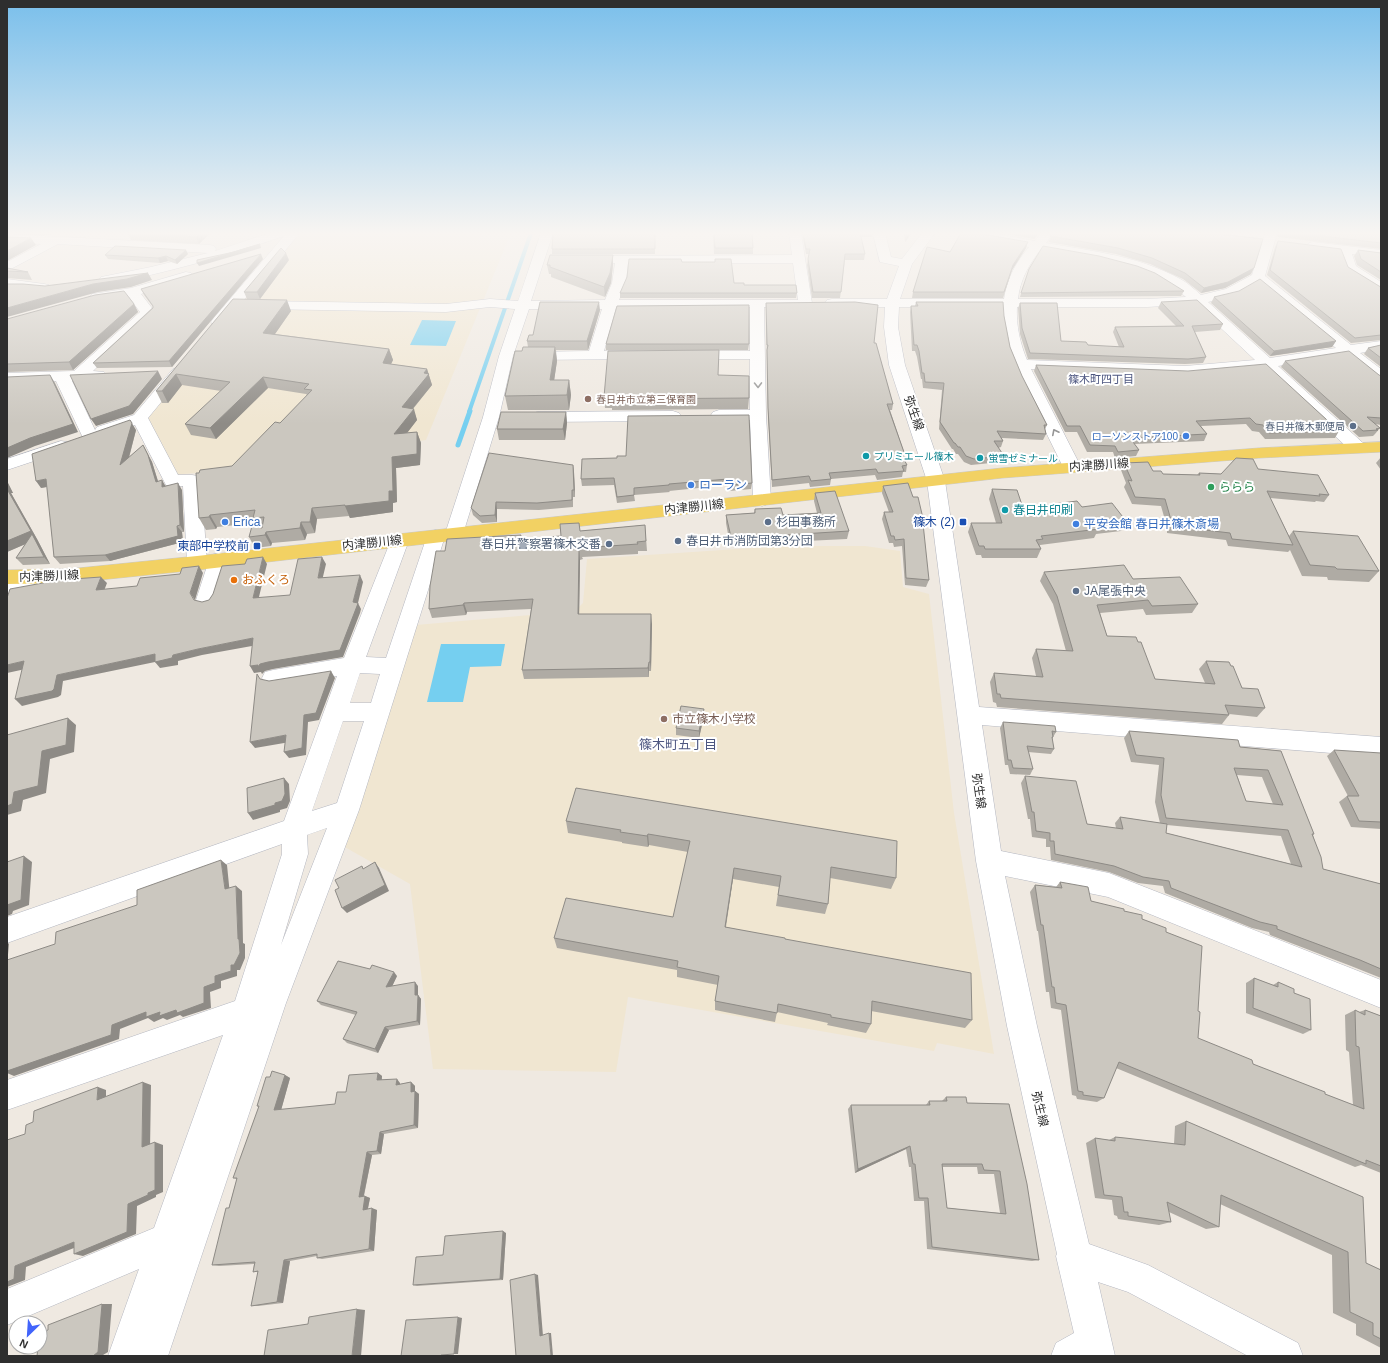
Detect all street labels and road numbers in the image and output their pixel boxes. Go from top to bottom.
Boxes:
street label: 弥生線 [902,394,926,432]
street label: 内津勝川線 [1069,456,1129,474]
street label: 内津勝川線 [663,497,725,517]
street label: 内津勝川線 [341,533,403,553]
street label: 内津勝川線 [19,568,79,584]
street label: 弥生線 [970,772,988,810]
street label: 弥生線 [1029,1090,1051,1128]

